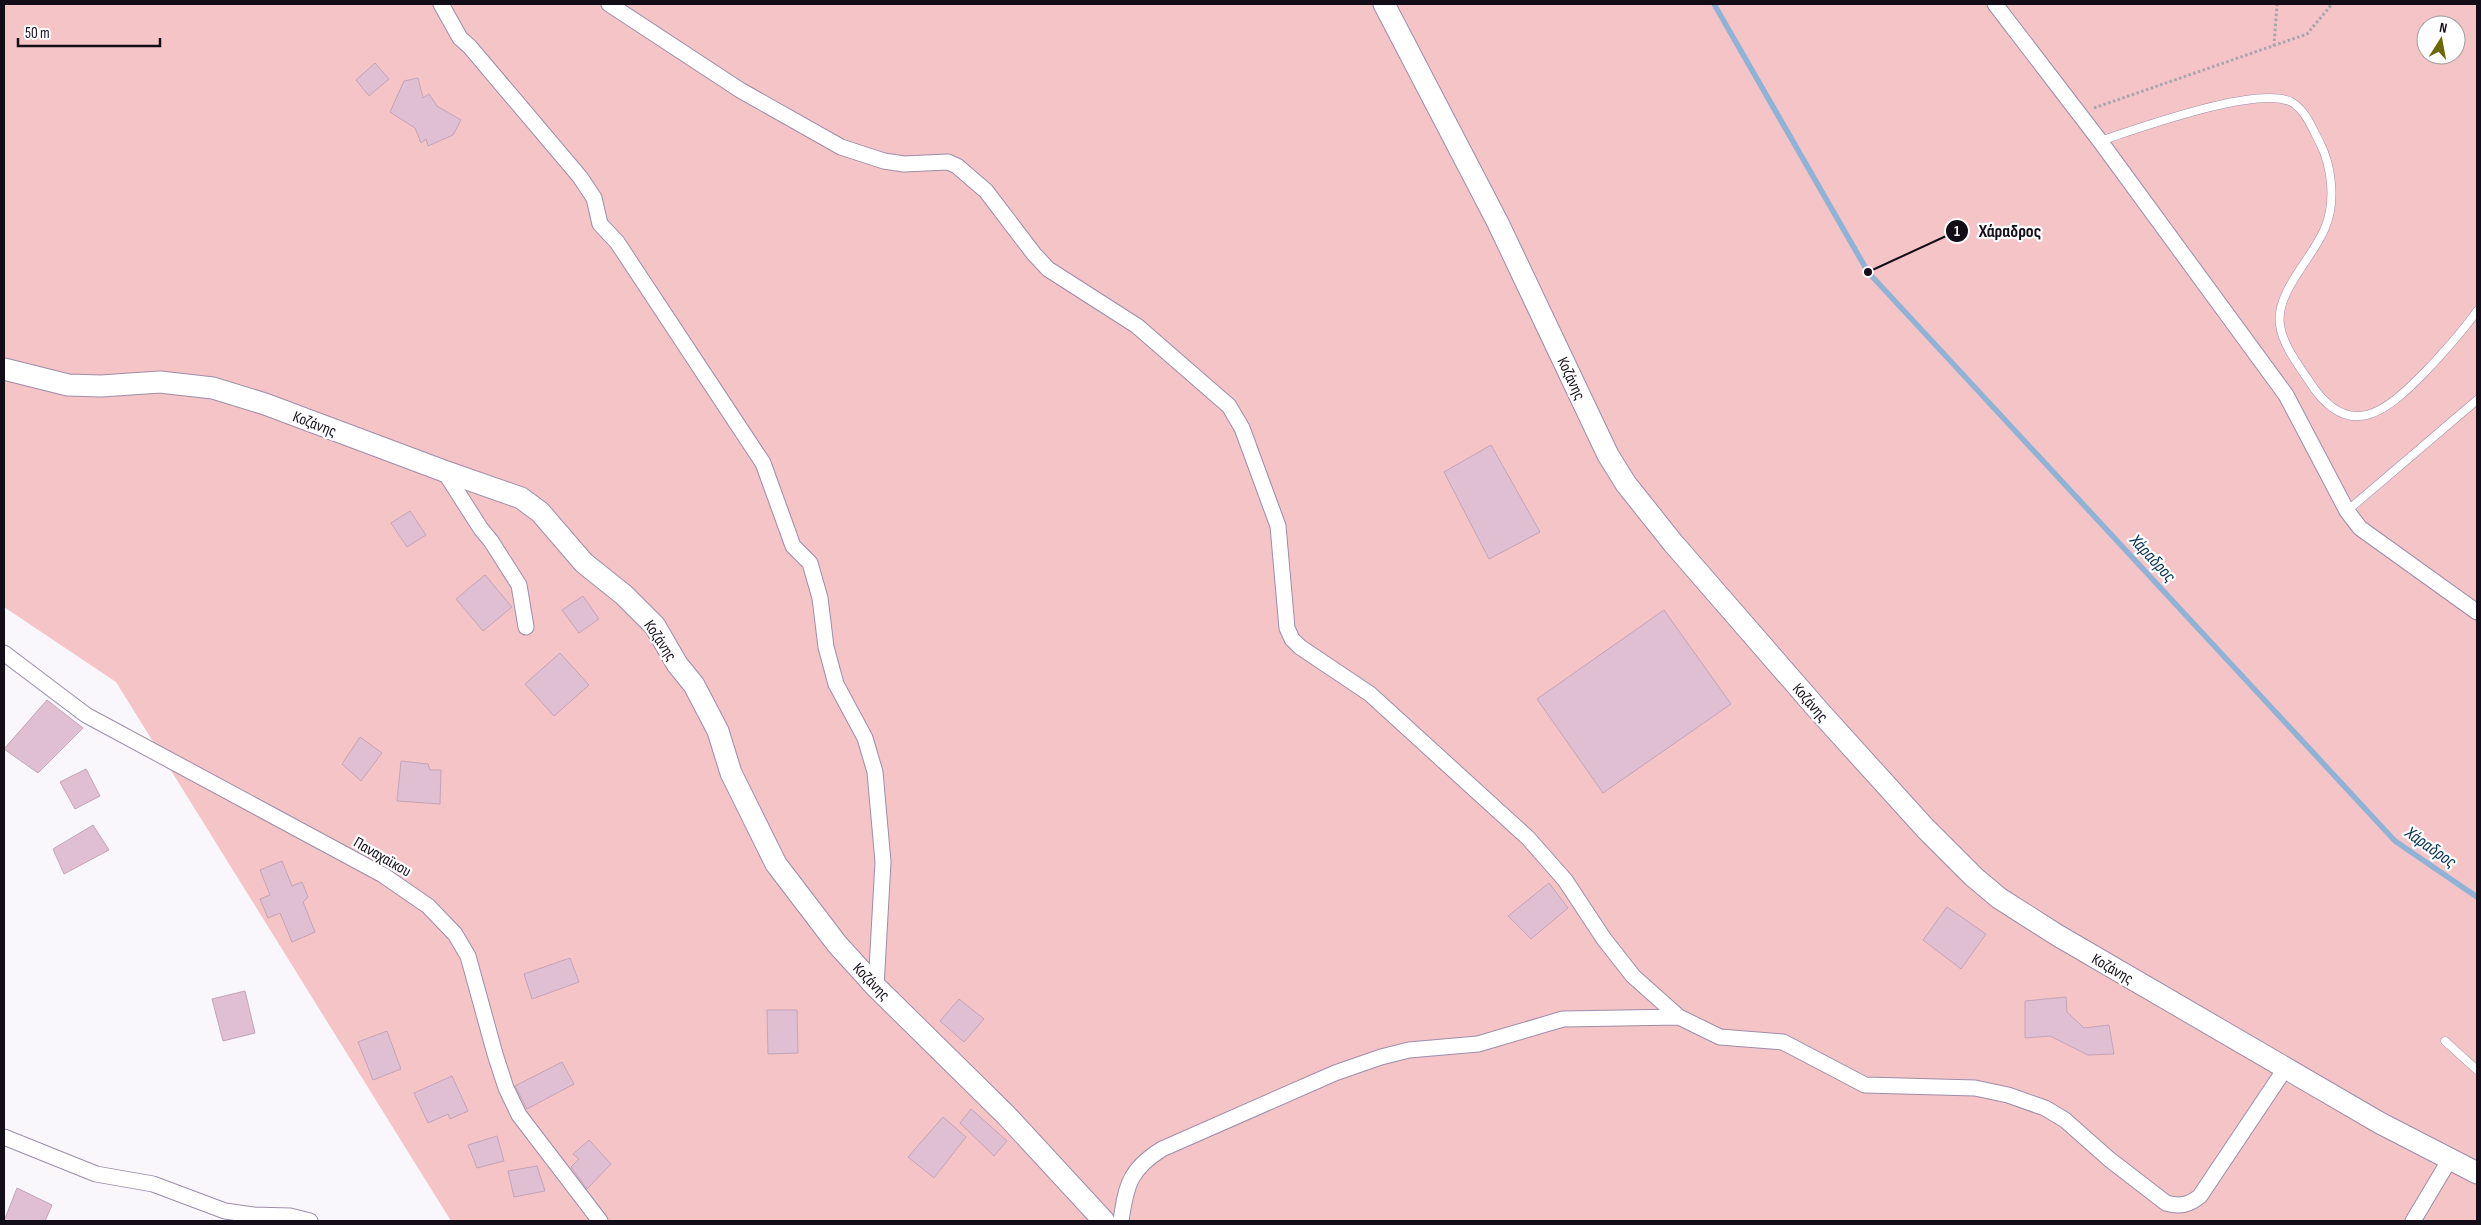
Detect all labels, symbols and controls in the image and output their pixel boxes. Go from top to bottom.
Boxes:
scale bar [18,15,160,47]
north arrow [2416,15,2466,65]
text: N [2438,19,2449,37]
text: 50 m [25,24,50,43]
callout: Χάραδρος [1944,214,2052,247]
text: Χάραδρος [1978,221,2041,242]
text: 1 [1954,222,1960,241]
street label: Κοζάνης [1553,354,1589,403]
street label: Κοζάνης [290,407,339,441]
water label: Χάραδρος [2125,529,2180,587]
street label: Κοζάνης [639,617,680,665]
street label: Κοζάνης [1788,680,1832,726]
water label: Χάραδρος [2400,822,2460,873]
street label: Παναχαϊκου [350,833,414,881]
street label: Κοζάνης [2088,950,2136,989]
street label: Κοζάνης [848,959,893,1005]

